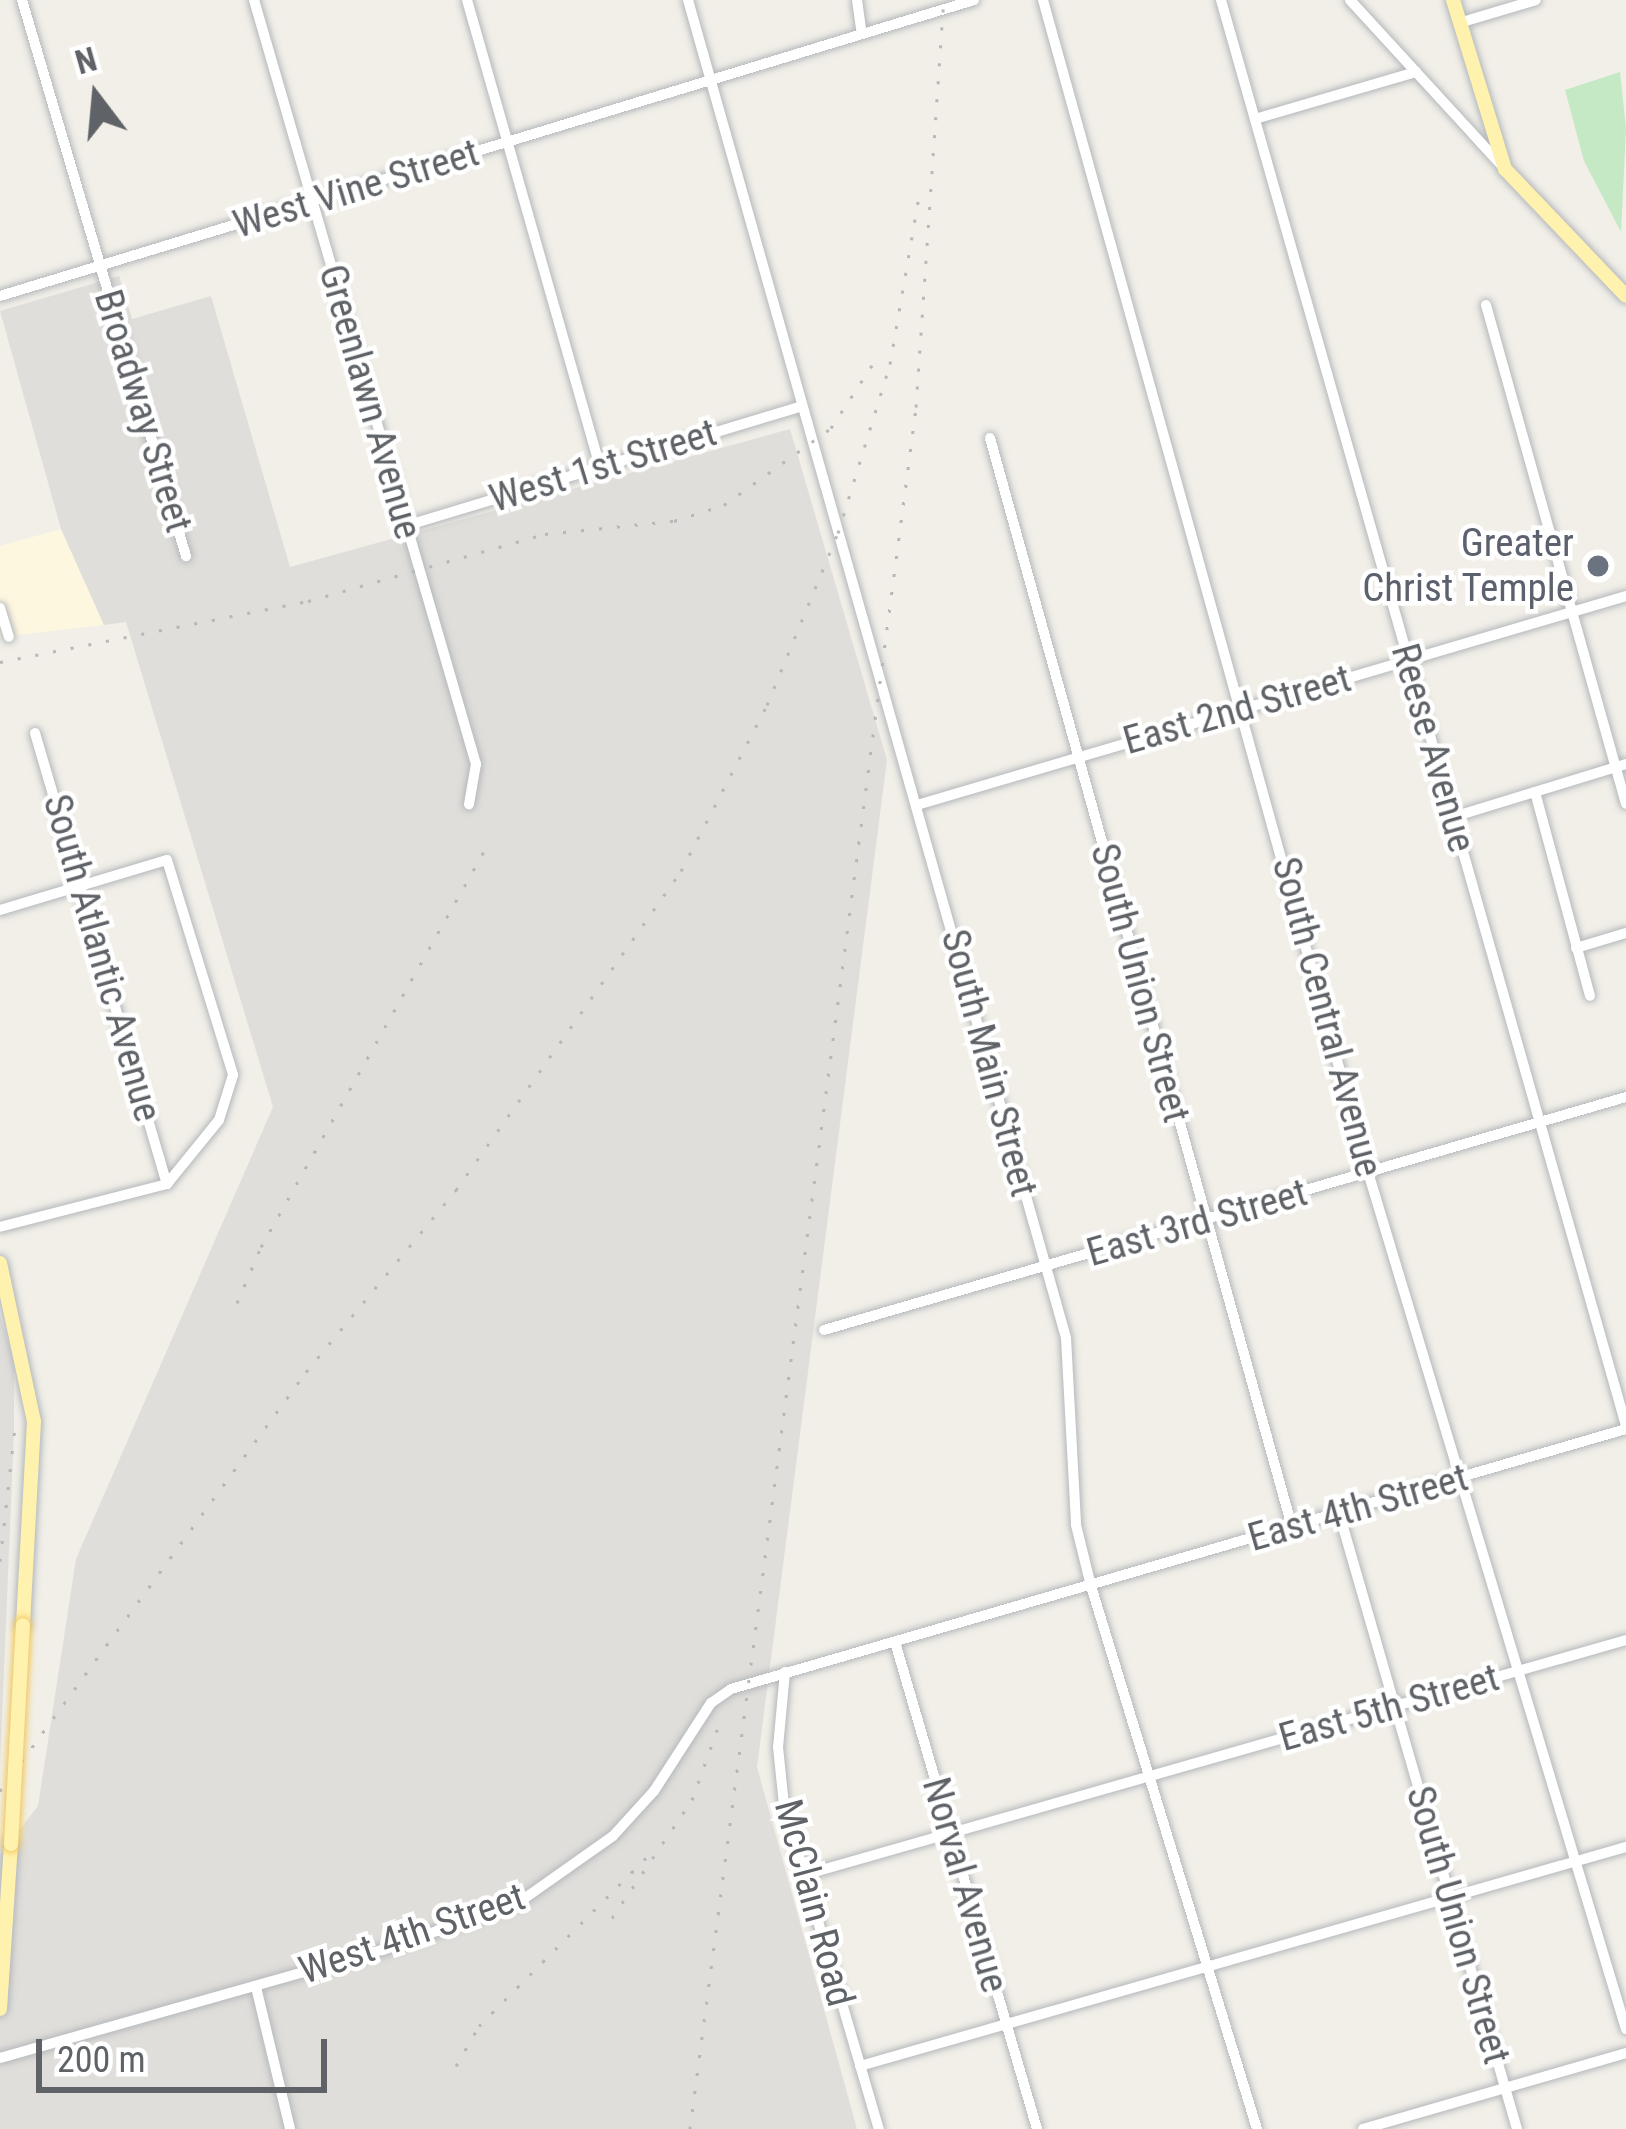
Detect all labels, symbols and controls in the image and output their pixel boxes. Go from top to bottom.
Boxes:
north arrow [36,36,156,156]
text: N [71,39,101,82]
street label: West Vine Street [228,129,484,249]
street label: Greenlawn Avenue [308,259,432,545]
street label: Broadway Street [84,284,202,538]
street label: West 1st Street [484,409,722,523]
place label: Greater Christ Temple [1361,521,1574,612]
marker: Greater Christ Temple [1585,553,1611,579]
street label: Reese Avenue [1381,638,1485,858]
street label: East 2nd Street [1118,655,1356,765]
street label: South Atlantic Avenue [33,789,171,1127]
street label: South Union Street [1080,839,1200,1127]
street label: South Central Avenue [1262,852,1392,1182]
street label: South Main Street [931,924,1047,1202]
street label: East 3rd Street [1082,1169,1312,1277]
street label: East 4th Street [1243,1454,1473,1562]
street label: East 5th Street [1274,1654,1504,1762]
street label: Norval Avenue [912,1772,1018,1998]
street label: South Union Street [1396,1781,1520,2069]
street label: McClain Road [764,1794,864,2012]
street label: West 4th Street [293,1874,531,1994]
scale bar [42,2015,333,2089]
text: 200 m [57,2039,146,2081]

